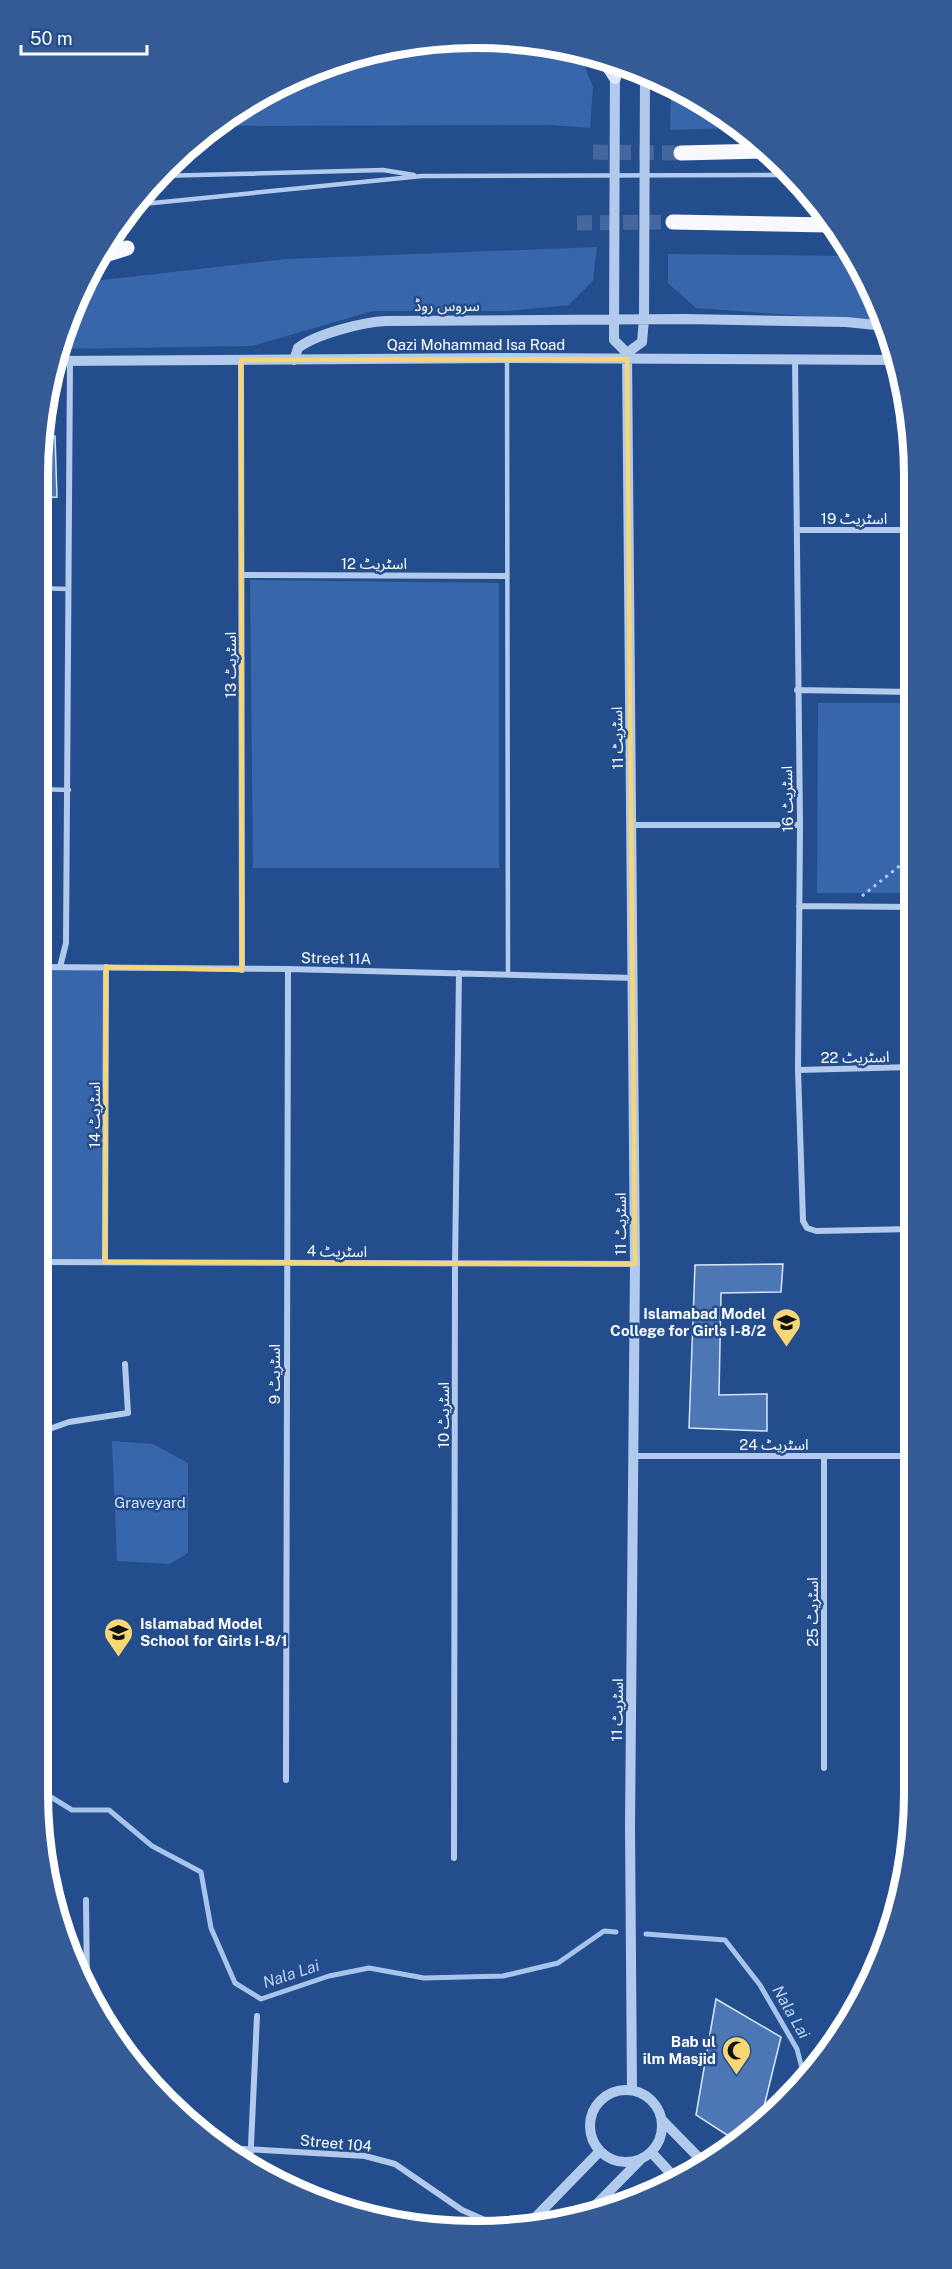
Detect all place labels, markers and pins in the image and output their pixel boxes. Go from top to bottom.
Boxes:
place label: Islamabad Model College for Girls I-8/2 [610,1305,766,1339]
school or university icon: Islamabad Model College for Girls I-8/2 [771,1306,803,1348]
place label: Islamabad Model School for Girls I-8/1 [140,1615,287,1649]
school or university icon: Islamabad Model School for Girls I-8/1 [103,1616,135,1658]
place label: Bab ul ilm Masjid [643,2033,716,2067]
mosque icon: Bab ul ilm Masjid [721,2034,753,2076]

